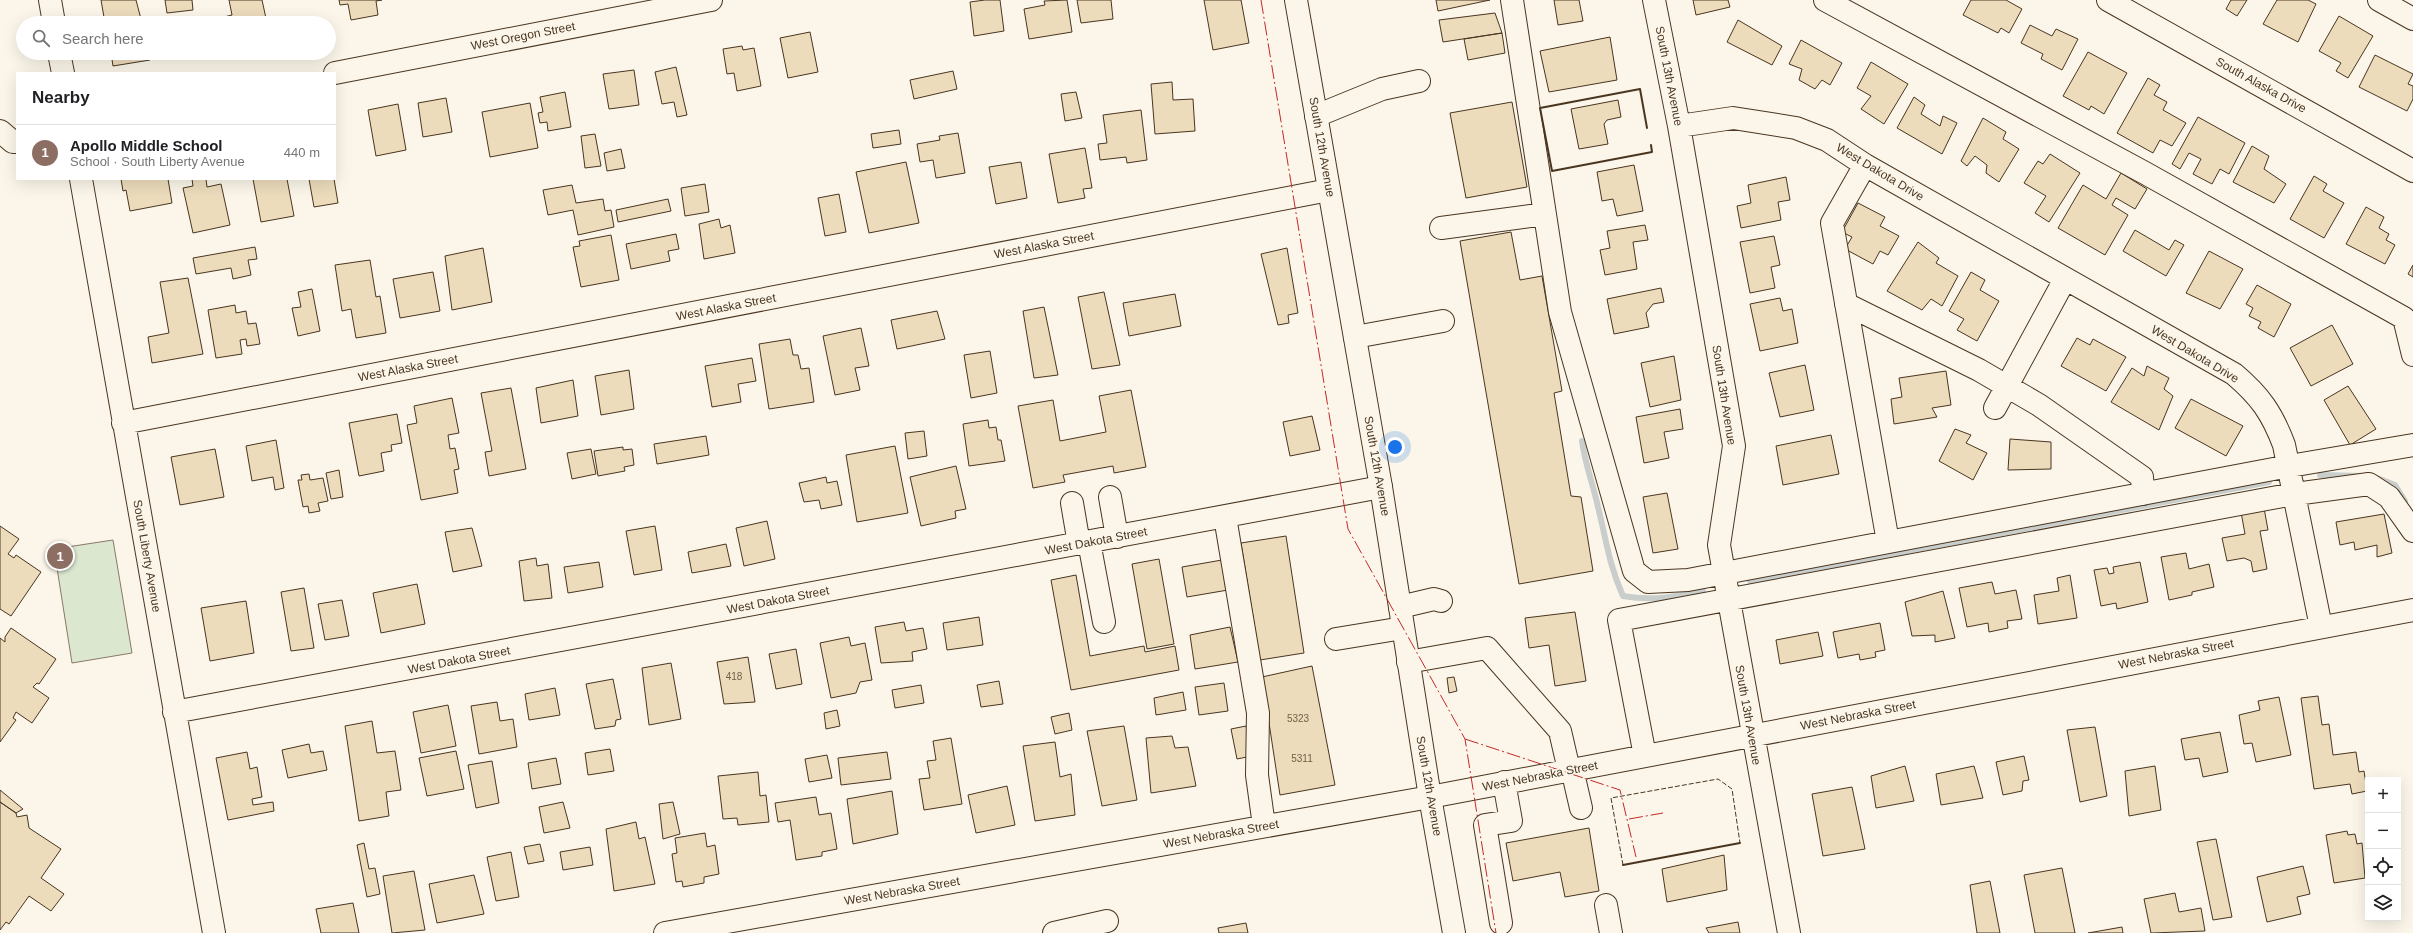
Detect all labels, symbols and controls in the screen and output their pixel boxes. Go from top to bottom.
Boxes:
search box [16,16,336,60]
street label: West Oregon Street [470,19,577,53]
street label: South 13th Avenue [1652,25,1686,127]
icon: search [30,27,52,49]
text: Search here [62,30,144,47]
street label: South Alaska Drive [2213,54,2309,116]
text: Nearby [32,88,90,107]
street label: South 12th Avenue [1306,96,1338,198]
text: Apollo Middle School [70,137,223,154]
street label: West Dakota Drive [1834,140,1927,204]
text: 1 [41,145,49,160]
text: 440 m [284,145,320,160]
text: School · South Liberty Avenue [70,154,245,169]
street label: West Alaska Street [993,228,1096,262]
street label: West Alaska Street [675,290,778,324]
street label: West Dakota Drive [2149,322,2242,386]
street label: South 13th Avenue [1709,344,1739,446]
street label: West Alaska Street [357,351,460,385]
street label: South 12th Avenue [1361,415,1393,517]
your location [1385,437,1405,457]
street label: South Liberty Avenue [130,499,164,614]
street label: West Dakota Street [1044,524,1149,558]
pin: 1 [47,541,73,571]
street label: West Dakota Street [726,583,831,617]
street label: West Nebraska Street [2117,636,2235,672]
street label: West Dakota Street [407,643,512,677]
street label: South 13th Avenue [1732,664,1764,766]
house number: 418 [726,671,743,682]
street label: West Nebraska Street [1799,697,1917,733]
house number: 5323 [1287,713,1310,724]
street label: South 12th Avenue [1413,735,1445,837]
house number: 5311 [1291,753,1313,764]
street label: West Nebraska Street [1481,758,1599,794]
map controls [2365,777,2401,921]
button: + [2365,777,2401,813]
button: − [2365,813,2401,849]
street label: West Nebraska Street [1162,817,1281,851]
button: locate [2365,849,2401,885]
street label: West Nebraska Street [843,874,962,908]
button: layers [2365,885,2401,921]

